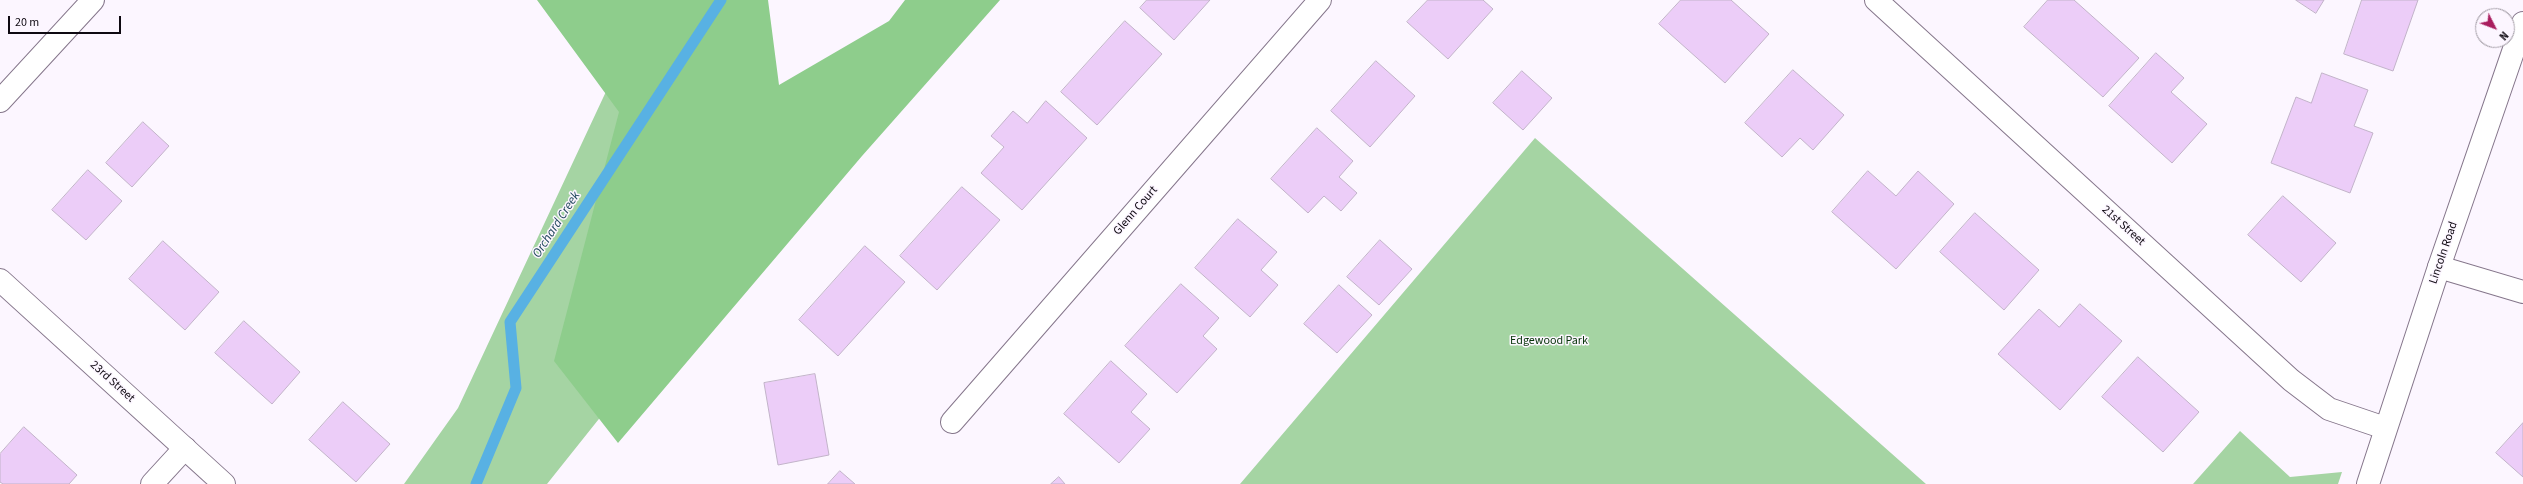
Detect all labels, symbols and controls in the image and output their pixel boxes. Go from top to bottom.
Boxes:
scale bar [10,8,123,34]
north arrow [2475,8,2515,48]
text: 20 m [15,14,39,31]
text: N [2496,28,2512,43]
street label: Glenn Court [1111,184,1161,238]
water label: Orchard Creek [530,189,584,261]
street label: 21st Street [2098,203,2148,249]
street label: Lincoln Road [2427,220,2461,286]
park label: Edgewood Park [1510,334,1588,348]
street label: 23rd Street [87,358,137,406]

